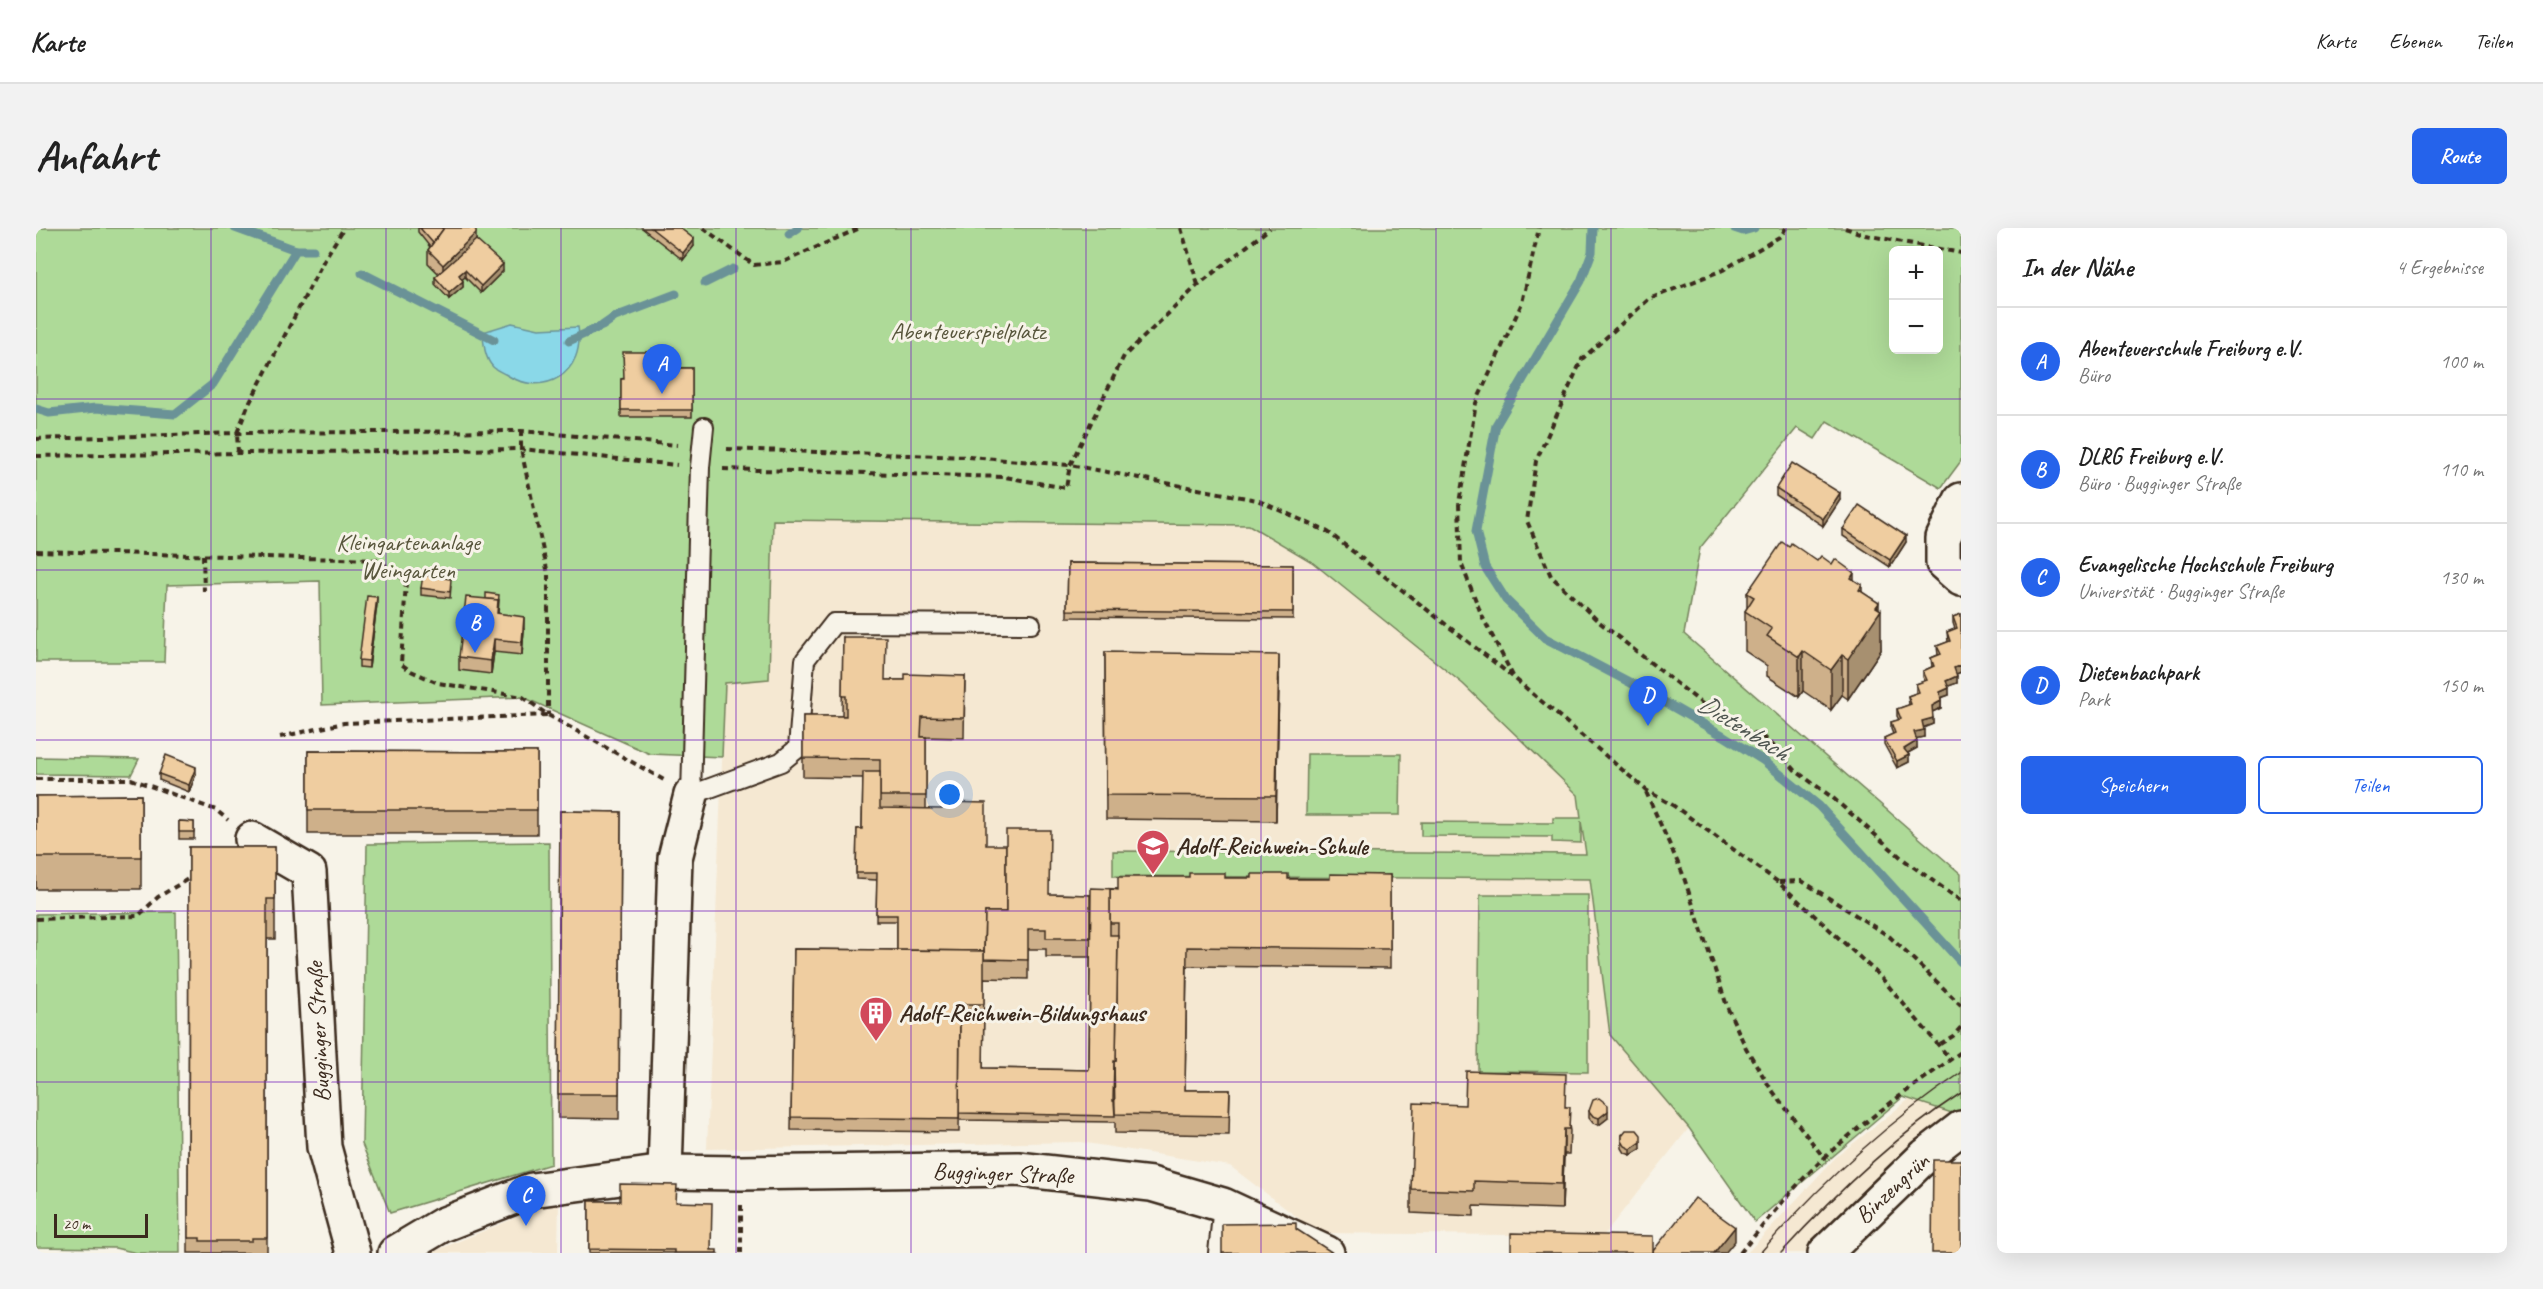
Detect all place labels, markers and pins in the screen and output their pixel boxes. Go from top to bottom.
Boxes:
pin: A [642,344,682,394]
pin: B [456,604,494,653]
pin: D [1628,676,1668,726]
school or university icon: Adolf-Reichwein-Schule [1135,828,1171,875]
place label: Adolf-Reichwein-Schule [1176,831,1370,861]
building icon: Adolf-Reichwein-Bildungshaus [858,995,894,1042]
place label: Adolf-Reichwein-Bildungshaus [899,998,1148,1028]
pin: C [506,1176,546,1226]

